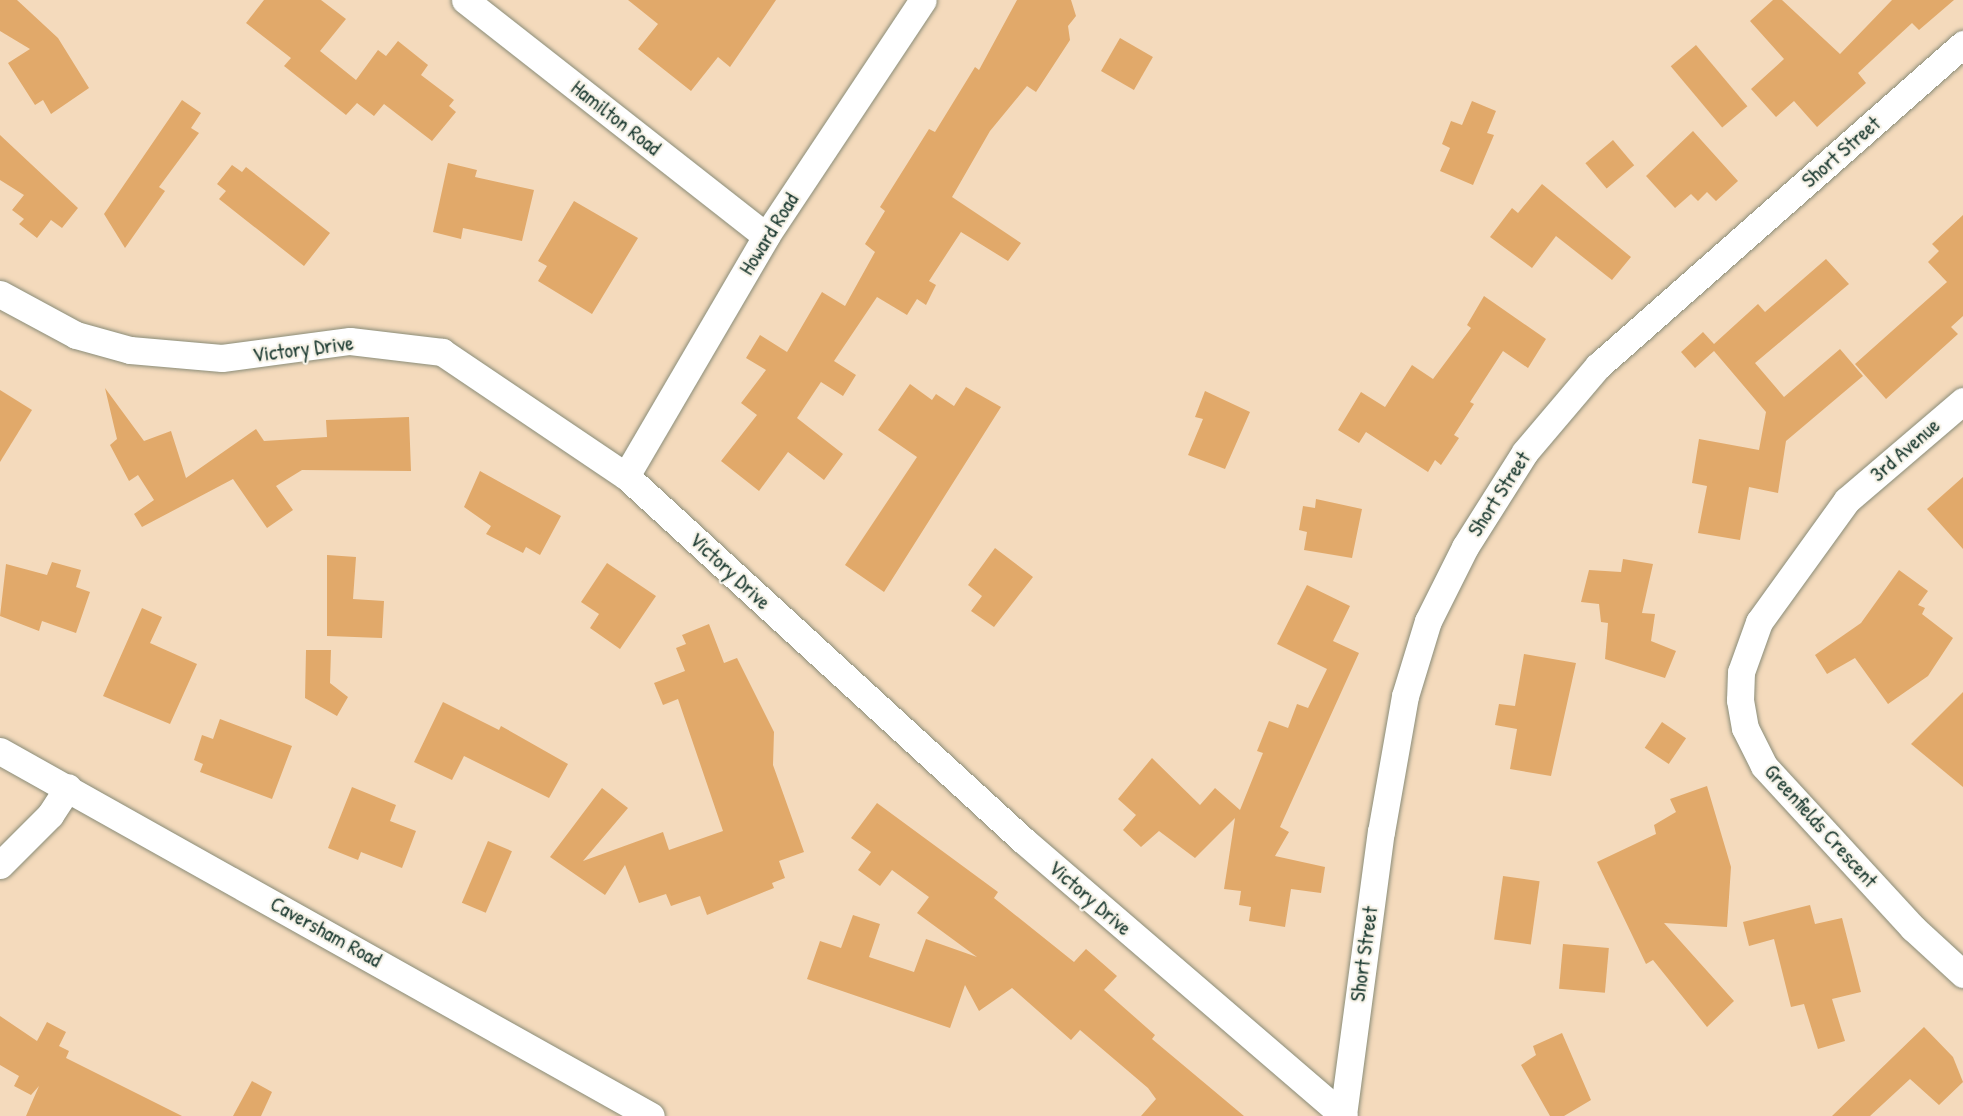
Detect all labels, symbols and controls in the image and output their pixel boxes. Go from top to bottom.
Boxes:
street label: Hamilton Road [566,75,666,161]
street label: Short Street [1797,111,1885,193]
street label: Howard Road [734,188,804,280]
street label: Victory Drive [251,330,355,368]
street label: 3rd Avenue [1865,413,1945,487]
street label: Short Street [1462,447,1536,541]
street label: Victory Drive [684,527,776,615]
street label: Greenfields Crescent [1759,759,1883,893]
street label: Victory Drive [1043,855,1137,941]
street label: Caversham Road [266,891,386,973]
street label: Short Street [1345,905,1383,1003]

